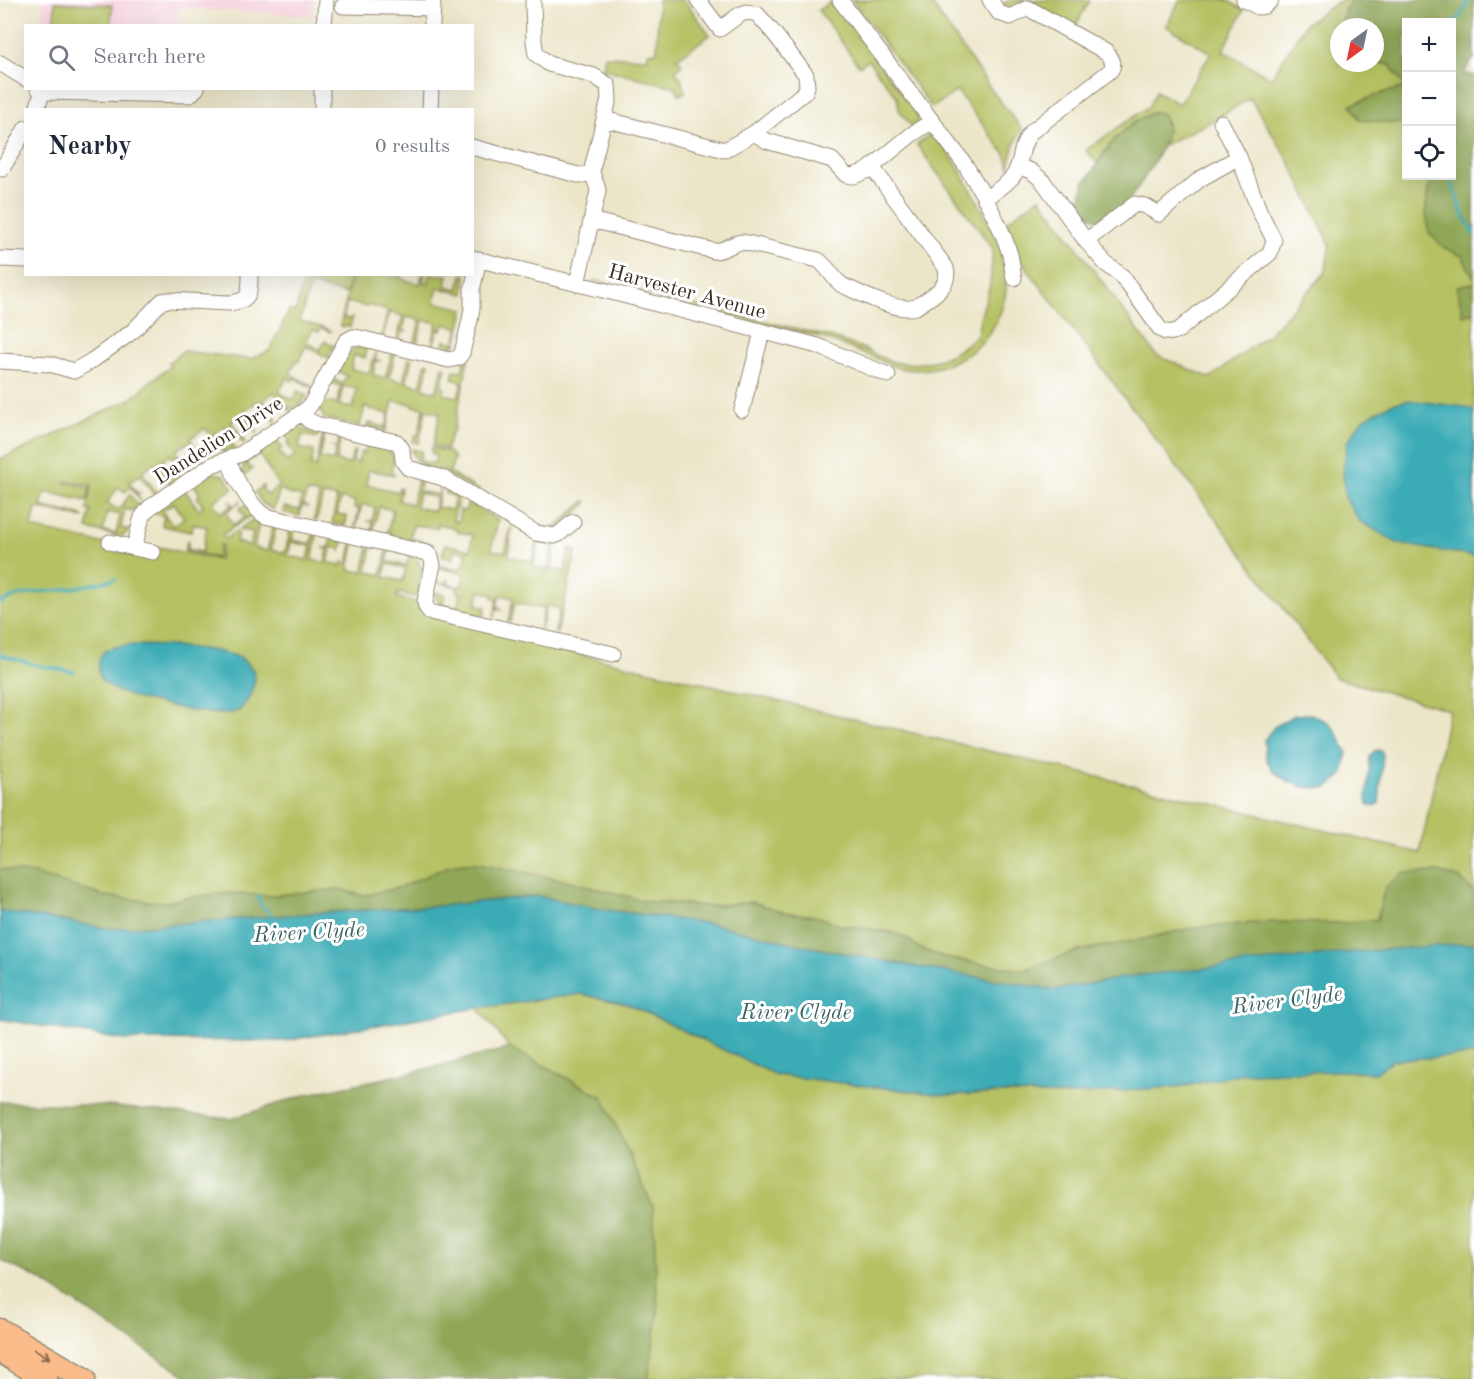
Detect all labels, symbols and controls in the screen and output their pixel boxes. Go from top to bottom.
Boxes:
north arrow [1330,18,1384,72]
map controls [1402,18,1456,180]
button: + [1402,18,1456,72]
search box [24,24,474,90]
icon: search [45,41,78,74]
text: Search here [93,46,206,68]
button: − [1402,72,1456,126]
button: locate [1402,126,1456,180]
text: Nearby [48,134,132,160]
text: 0 results [375,137,450,157]
street label: Harvester Avenue [605,261,768,324]
street label: Dandelion Drive [150,393,287,489]
water label: River Clyde [252,919,365,947]
water label: River Clyde [1230,983,1344,1019]
water label: River Clyde [739,1002,852,1024]
one-way arrow [33,1348,50,1360]

